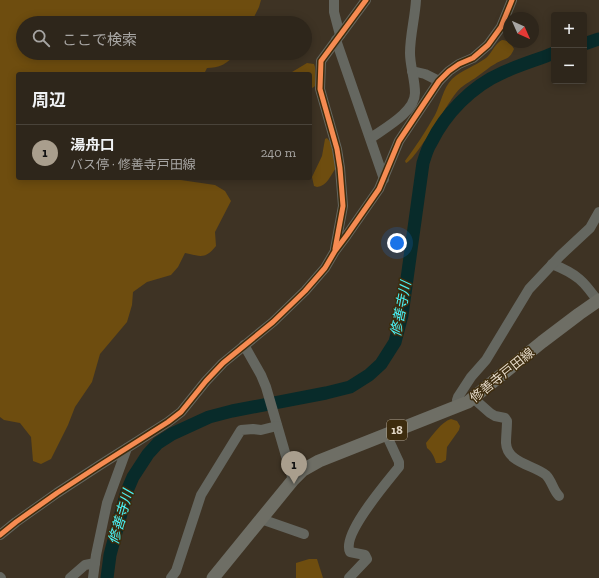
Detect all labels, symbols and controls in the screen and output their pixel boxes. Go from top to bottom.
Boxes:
north arrow [503,12,539,48]
map controls [551,12,587,84]
button: + [551,12,587,48]
search box [16,16,312,60]
icon: search [30,27,52,49]
text: ここで検索 [62,31,137,49]
button: − [551,48,587,84]
text: 周辺 [32,90,66,110]
text: 湯舟口 [70,136,115,154]
text: 1 [42,145,48,160]
text: 240 m [261,145,296,160]
text: バス停 · 修善寺戸田線 [70,157,196,172]
your location [387,233,407,253]
water label: 修善寺川 [387,278,415,338]
street label: 修善寺戸田線 [467,345,537,405]
road number: 18 [387,420,407,440]
pin: 1 [281,451,307,484]
water label: 修善寺川 [105,486,137,546]

